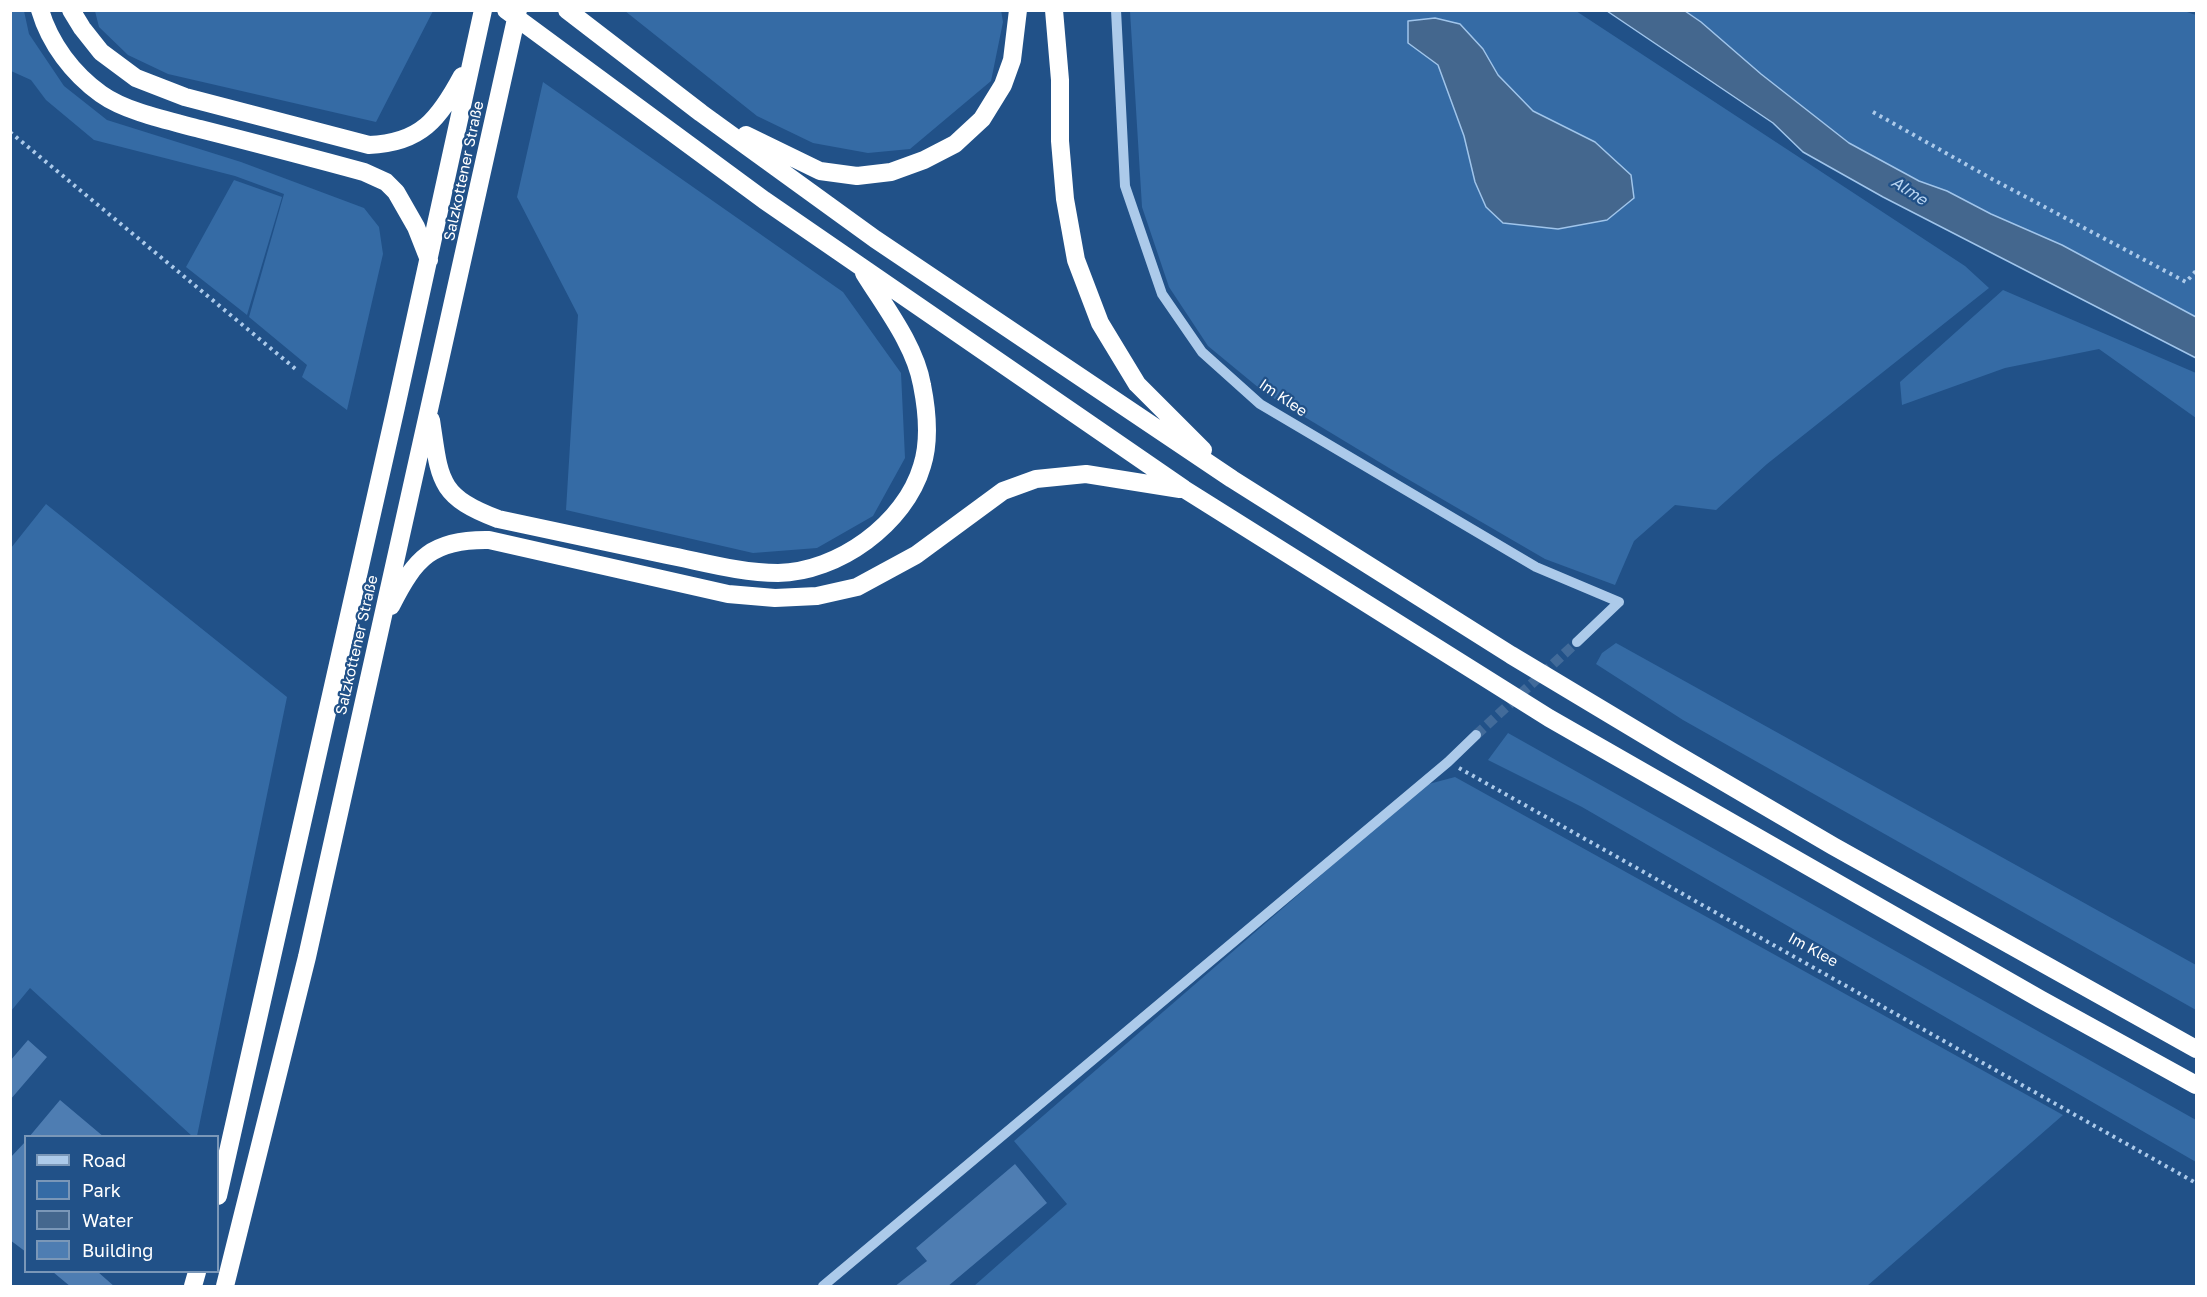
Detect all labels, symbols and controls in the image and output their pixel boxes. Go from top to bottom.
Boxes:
street label: Salzkottener Straße [440,99,488,243]
water label: Alme [1887,172,1931,210]
street label: Im Klee [1256,375,1310,421]
street label: Salzkottener Straße [332,573,382,717]
street label: Im Klee [1785,929,1841,971]
legend [24,1135,219,1273]
text: Road [82,1149,126,1171]
text: Park [82,1179,121,1201]
text: Water [82,1209,133,1231]
text: Building [82,1239,153,1261]

